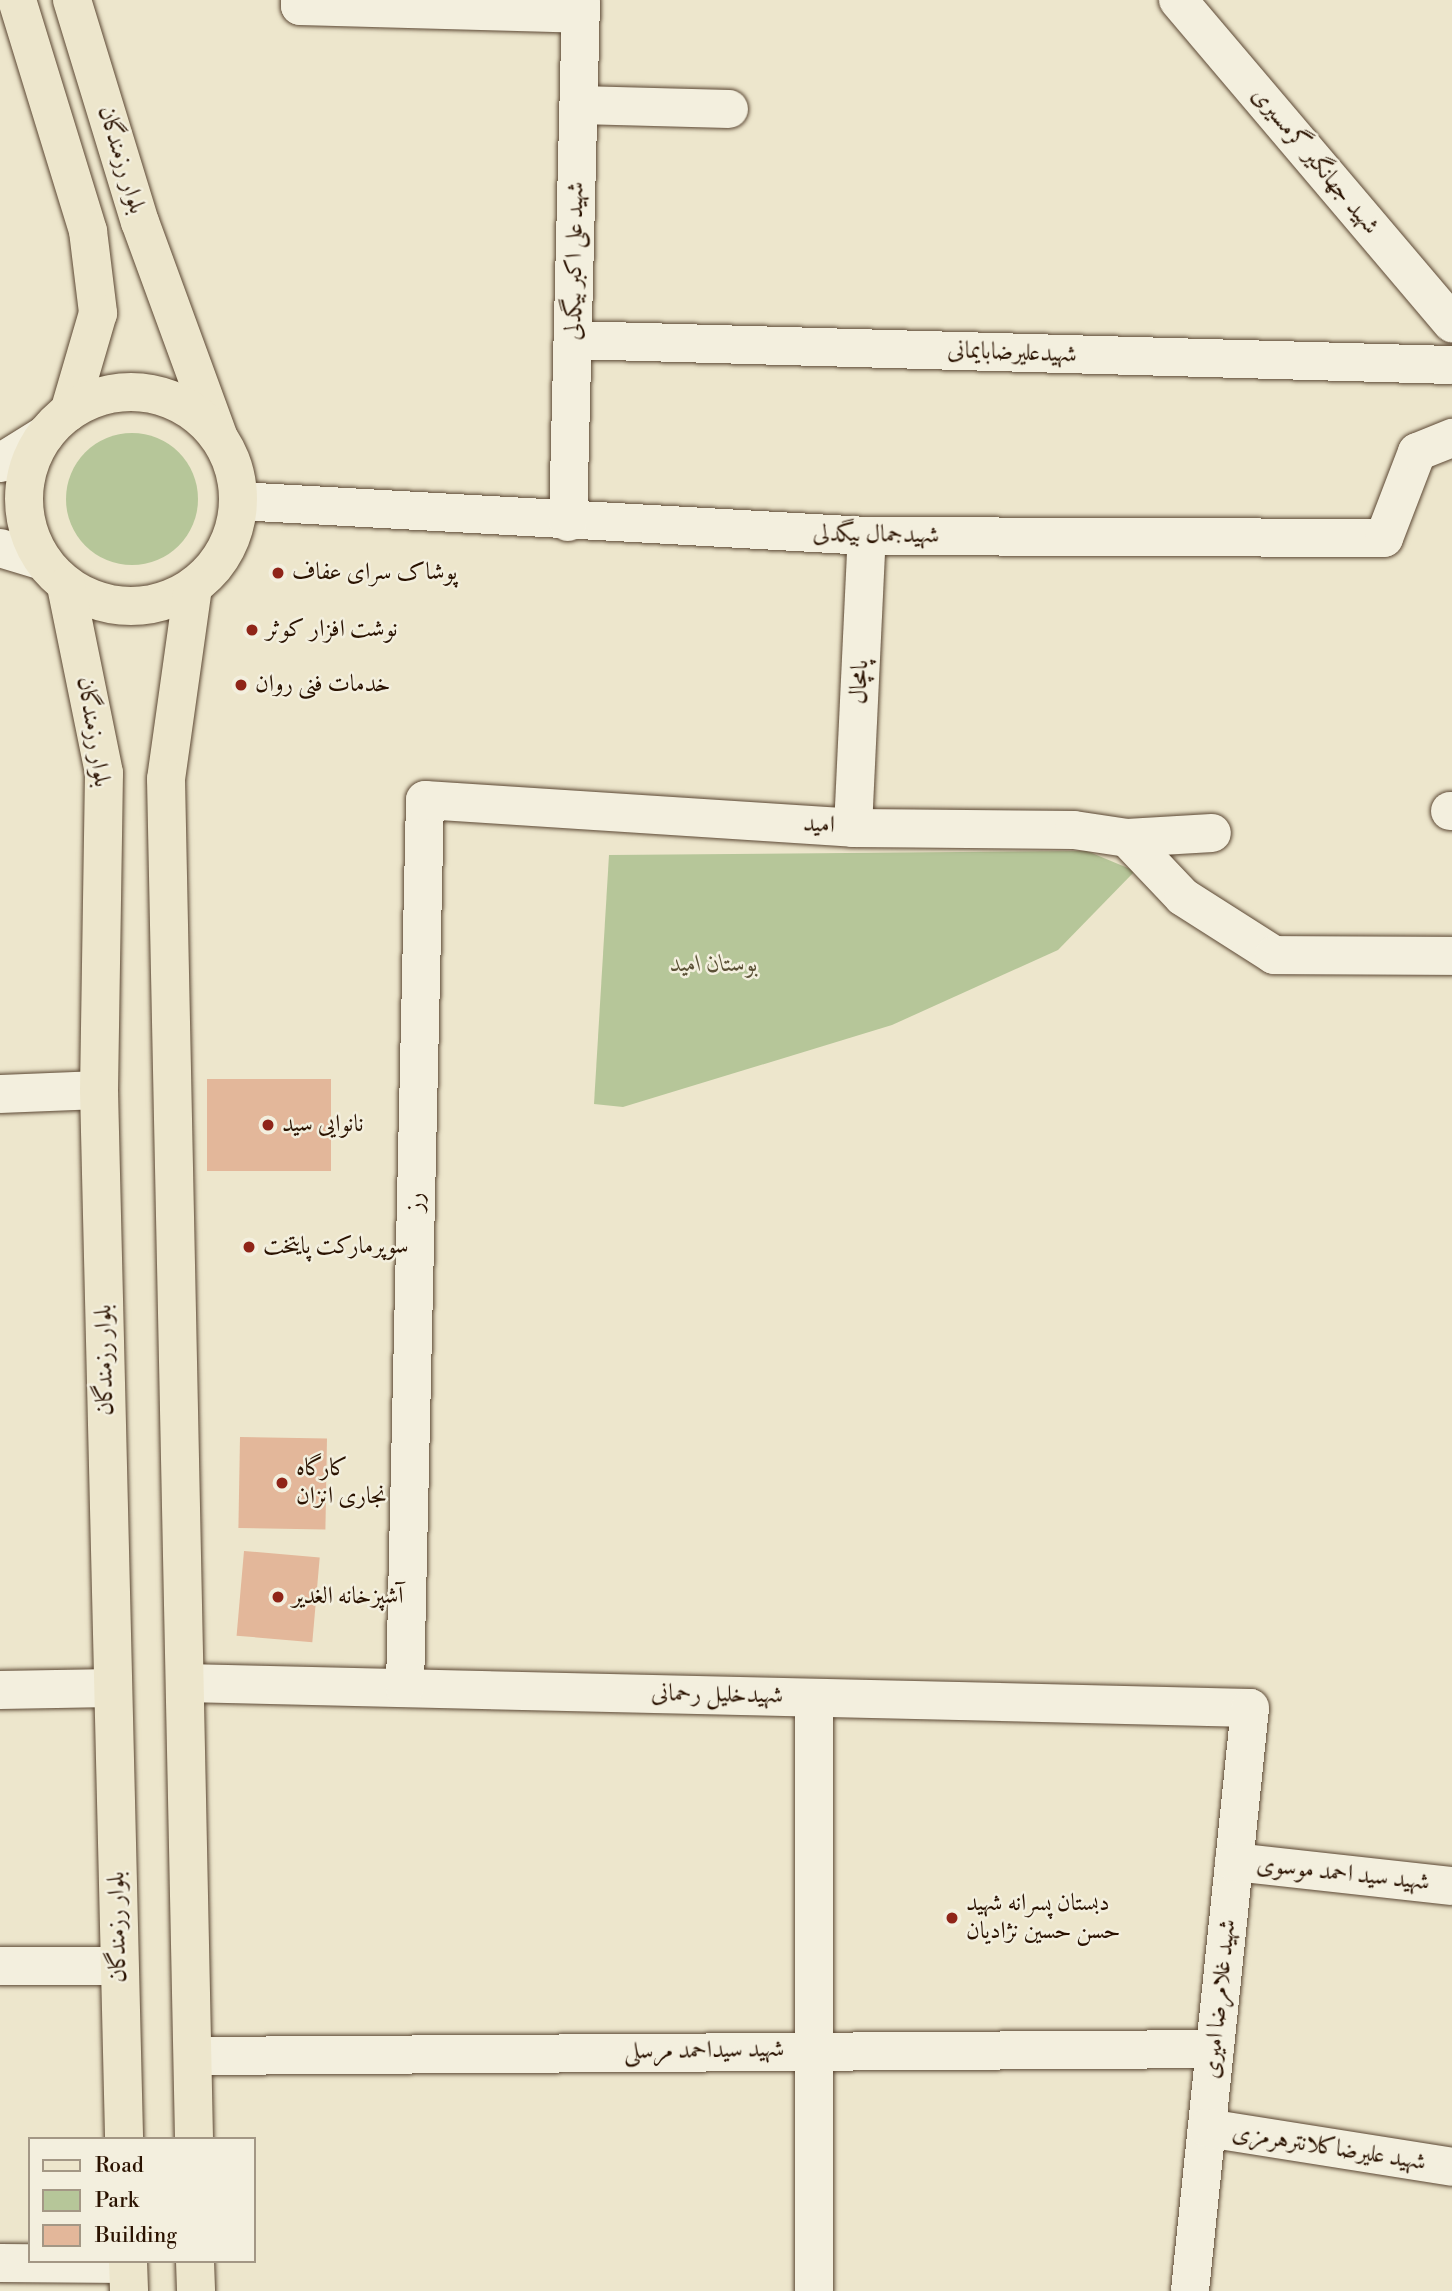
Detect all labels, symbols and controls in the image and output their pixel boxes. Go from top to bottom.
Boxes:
street label: شهید جهانگیر گرمسیری [1245,81,1385,241]
street label: بلوار رزمندگان [91,103,151,217]
street label: شهید علی اکبر بیگدلی [559,181,591,341]
street label: شهیدعلیرضابایمانی [947,336,1077,370]
street label: شهیدجمال بیگدلی [812,519,940,551]
place label: پوشاک سرای عفاف [292,559,457,587]
marker: پوشاک سرای عفاف [270,565,286,581]
place label: نوشت افزار کوثر [266,616,397,644]
marker: نوشت افزار کوثر [244,622,260,638]
street label: پامچال [844,659,876,705]
place label: خدمات فنی روان [255,671,390,699]
street label: بلوار رزمندگان [70,675,116,789]
marker: خدمات فنی روان [233,677,249,693]
street label: امید [802,810,836,840]
park label: بوستان امید [670,951,758,979]
place label: نانوایی سید [282,1111,363,1139]
marker: نانوایی سید [260,1117,276,1133]
street label: رز [401,1192,431,1212]
place label: سوپرمارکت پایتخت [263,1233,409,1261]
marker: سوپرمارکت پایتخت [241,1239,257,1255]
street label: بلوار رزمندگان [90,1304,120,1416]
place label: کارگاه نجاری انزان [296,1455,387,1511]
marker: کارگاه نجاری انزان [274,1475,290,1491]
place label: آشپزخانه الغدیر [292,1583,404,1611]
marker: آشپزخانه الغدیر [270,1589,286,1605]
street label: شهیدخلیل رحمانی [651,1679,783,1711]
street label: شهید سید احمد موسوی [1255,1851,1431,1897]
street label: بلوار رزمندگان [103,1871,133,1983]
place label: دبستان پسرانه شهید حسن حسین نژادیان [966,1890,1120,1946]
marker: دبستان پسرانه شهید حسن حسین نژادیان [944,1910,960,1926]
street label: شهید غلامرضا امیری [1197,1918,1243,2080]
street label: شهید سیداحمد مرسلی [624,2035,784,2067]
street label: شهید علیرضاکلانترهرمزی [1230,2118,1428,2178]
legend [28,2137,256,2263]
text: Road [95,2153,144,2179]
text: Park [95,2188,139,2214]
text: Building [95,2223,177,2249]

